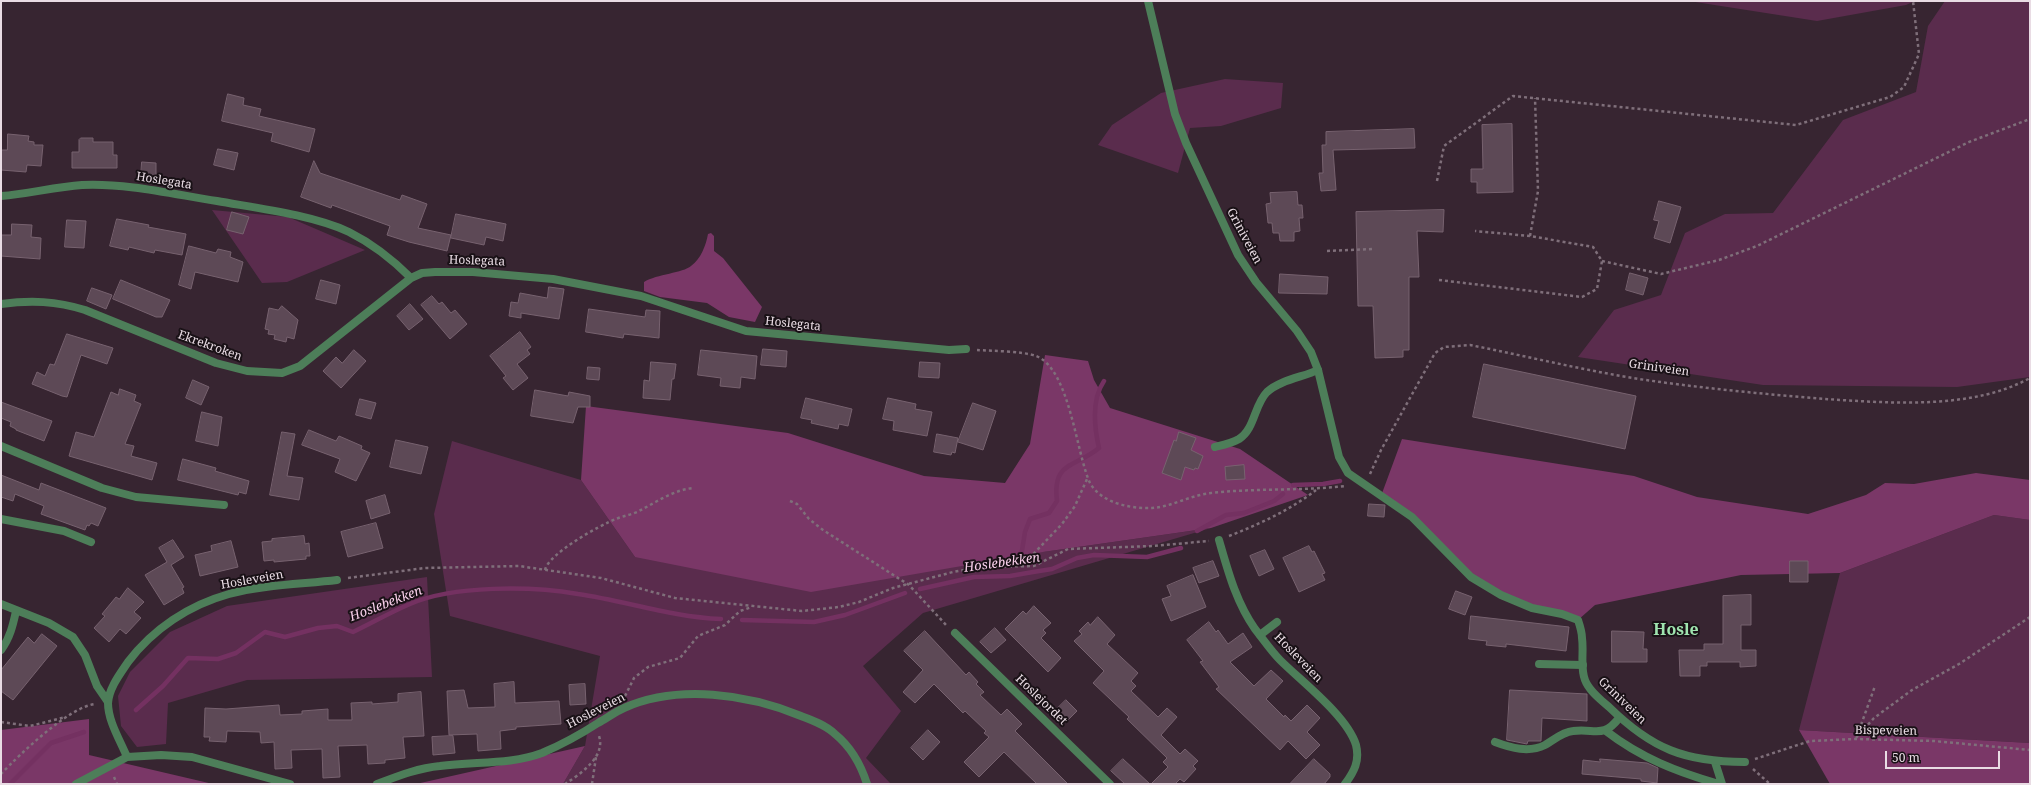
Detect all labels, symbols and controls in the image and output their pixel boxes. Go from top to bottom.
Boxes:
street label: Hoslegata [135,169,193,193]
street label: Griniveien [1223,206,1265,266]
street label: Hoslegata [449,253,505,269]
street label: Hoslegata [764,314,822,334]
street label: Ekrekroken [176,328,244,364]
street label: Griniveien [1628,357,1690,379]
water label: Hoslebekken [963,550,1041,576]
street label: Hosleveien [220,567,284,593]
water label: Hoslebekken [347,583,425,625]
district label: Hosle [1653,620,1699,640]
street label: Hosleveien [1271,630,1325,686]
street label: Hoslejordet [1012,672,1070,728]
street label: Griniveien [1595,675,1649,727]
street label: Hosleveien [565,690,627,732]
street label: Bispeveien [1855,723,1917,739]
scale bar [1887,743,2002,769]
text: 50 m [1892,749,1920,766]

